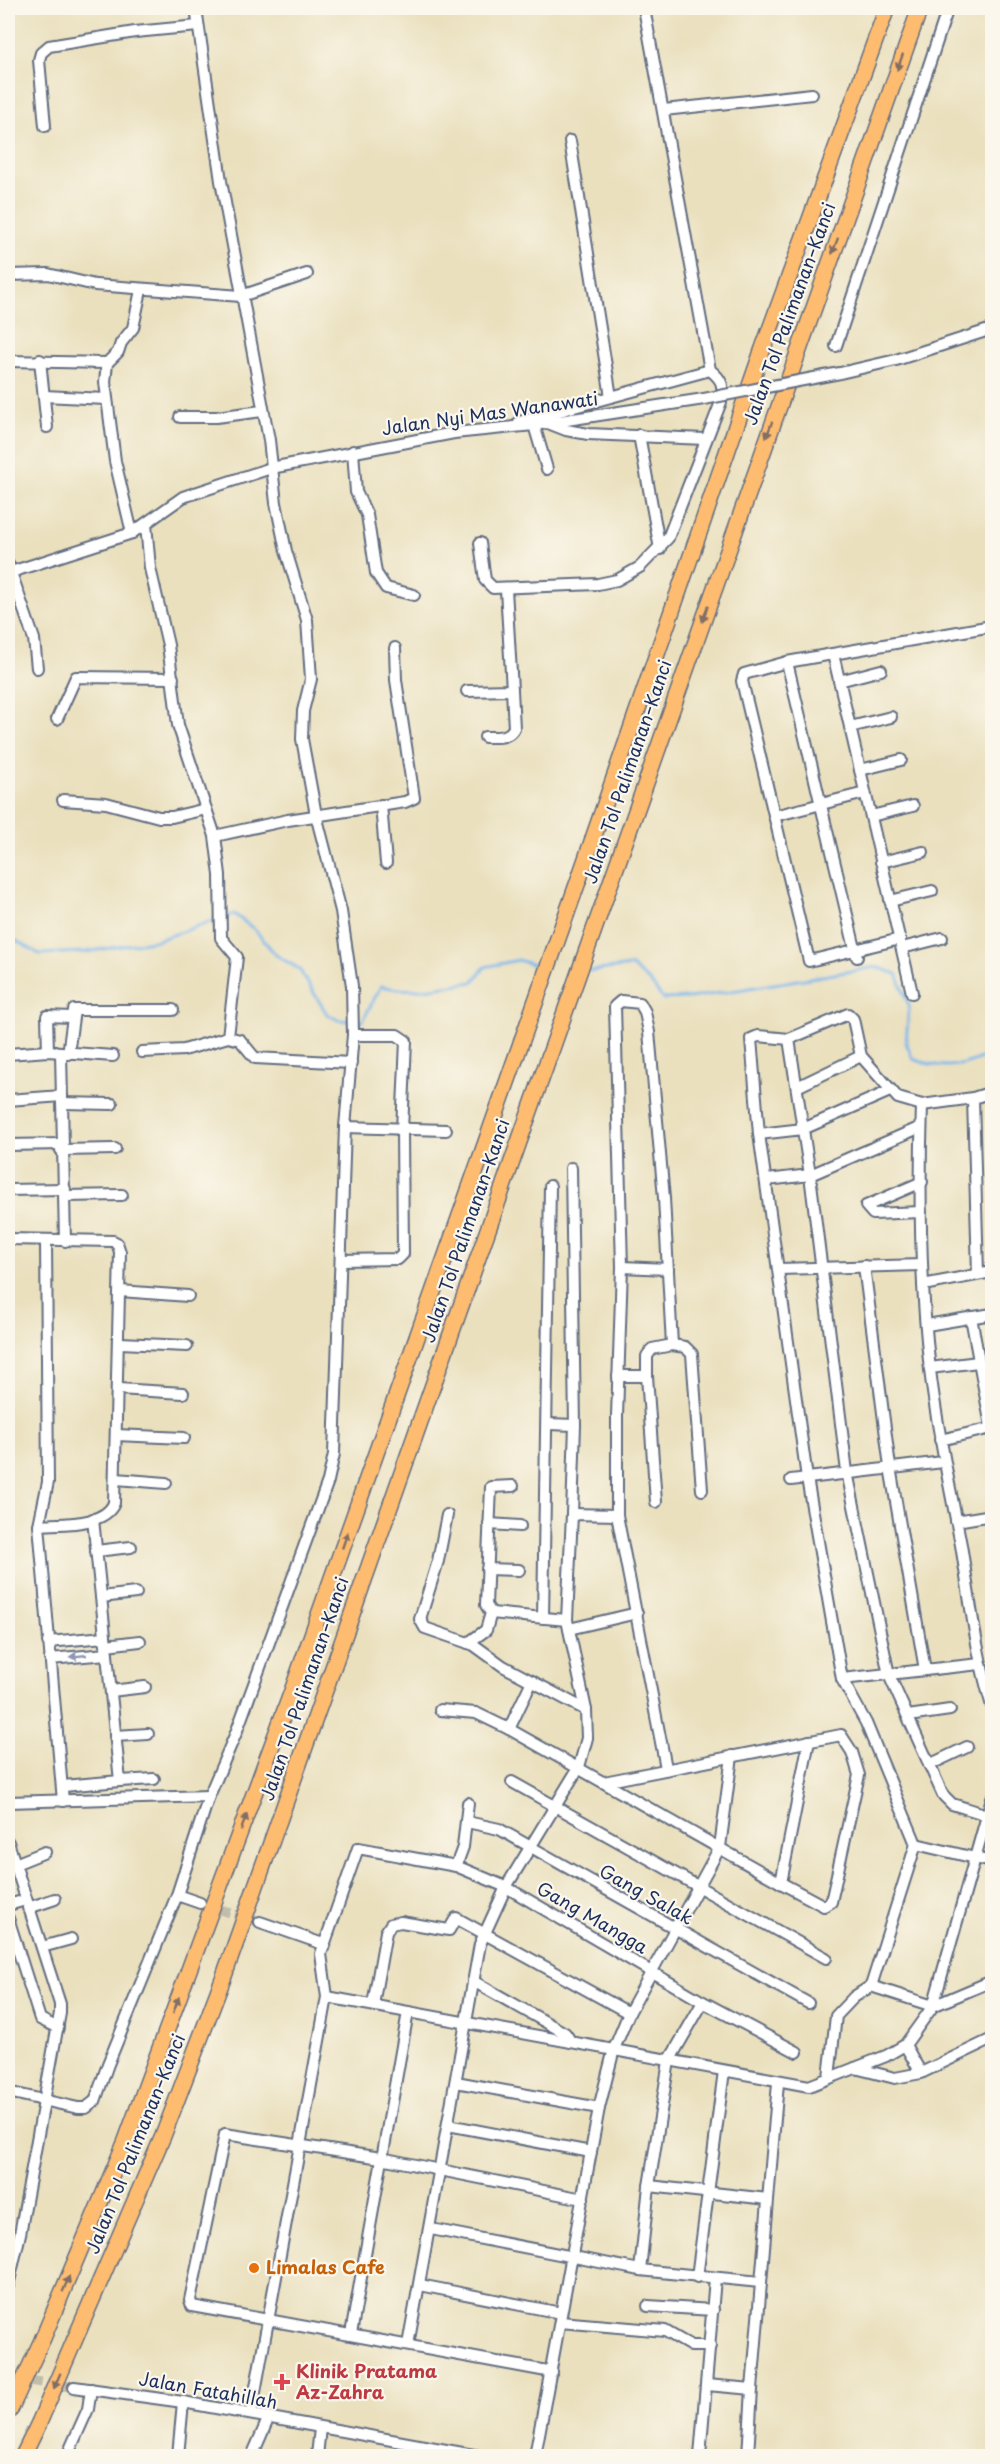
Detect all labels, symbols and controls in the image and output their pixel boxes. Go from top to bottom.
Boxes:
one-way arrow [895,54,905,72]
street label: Jalan Tol Palimanan–Kanci [736,198,841,429]
one-way arrow [829,237,839,255]
street label: Jalan Nyi Mas Wanawati [380,384,600,441]
one-way arrow [764,421,774,439]
one-way arrow [699,605,709,623]
street label: Jalan Tol Palimanan–Kanci [576,656,678,887]
street label: Jalan Tol Palimanan–Kanci [414,1115,516,1346]
one-way arrow [341,1531,351,1549]
street label: Jalan Tol Palimanan–Kanci [253,1573,355,1804]
one-way arrow [69,1652,88,1661]
one-way arrow [239,1813,249,1831]
street label: Gang Salak [595,1857,699,1931]
street label: Gang Mangga [532,1874,654,1960]
one-way arrow [172,1996,181,2014]
street label: Jalan Tol Palimanan–Kanci [78,2029,191,2257]
place label: Limalas Cafe [266,2253,385,2280]
marker: Limalas Cafe [247,2261,261,2275]
one-way arrow [62,2275,71,2293]
place label: Klinik Pratama Az-Zahra [296,2357,437,2405]
street label: Jalan Fatahillah [137,2364,280,2415]
one-way arrow [52,2372,61,2390]
marker: Klinik Pratama Az-Zahra [273,2373,291,2391]

